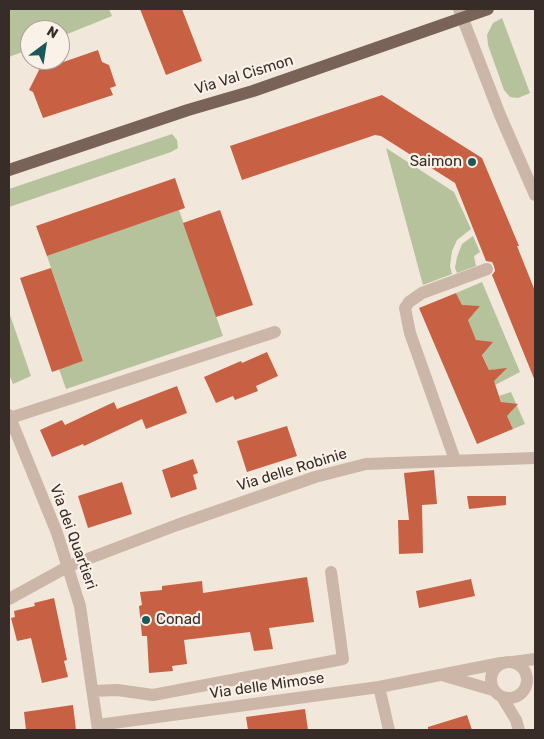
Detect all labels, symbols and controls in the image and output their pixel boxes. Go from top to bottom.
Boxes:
north arrow [20,20,70,70]
text: N [44,23,61,42]
street label: Via Val Cismon [192,51,296,99]
place label: Saimon [410,153,462,171]
marker: Saimon [466,156,478,168]
street label: Via delle Robinie [235,445,349,495]
street label: Via dei Quartieri [46,482,100,592]
place label: Conad [156,611,201,629]
marker: Conad [140,614,152,626]
street label: Via delle Mimose [209,669,325,703]

